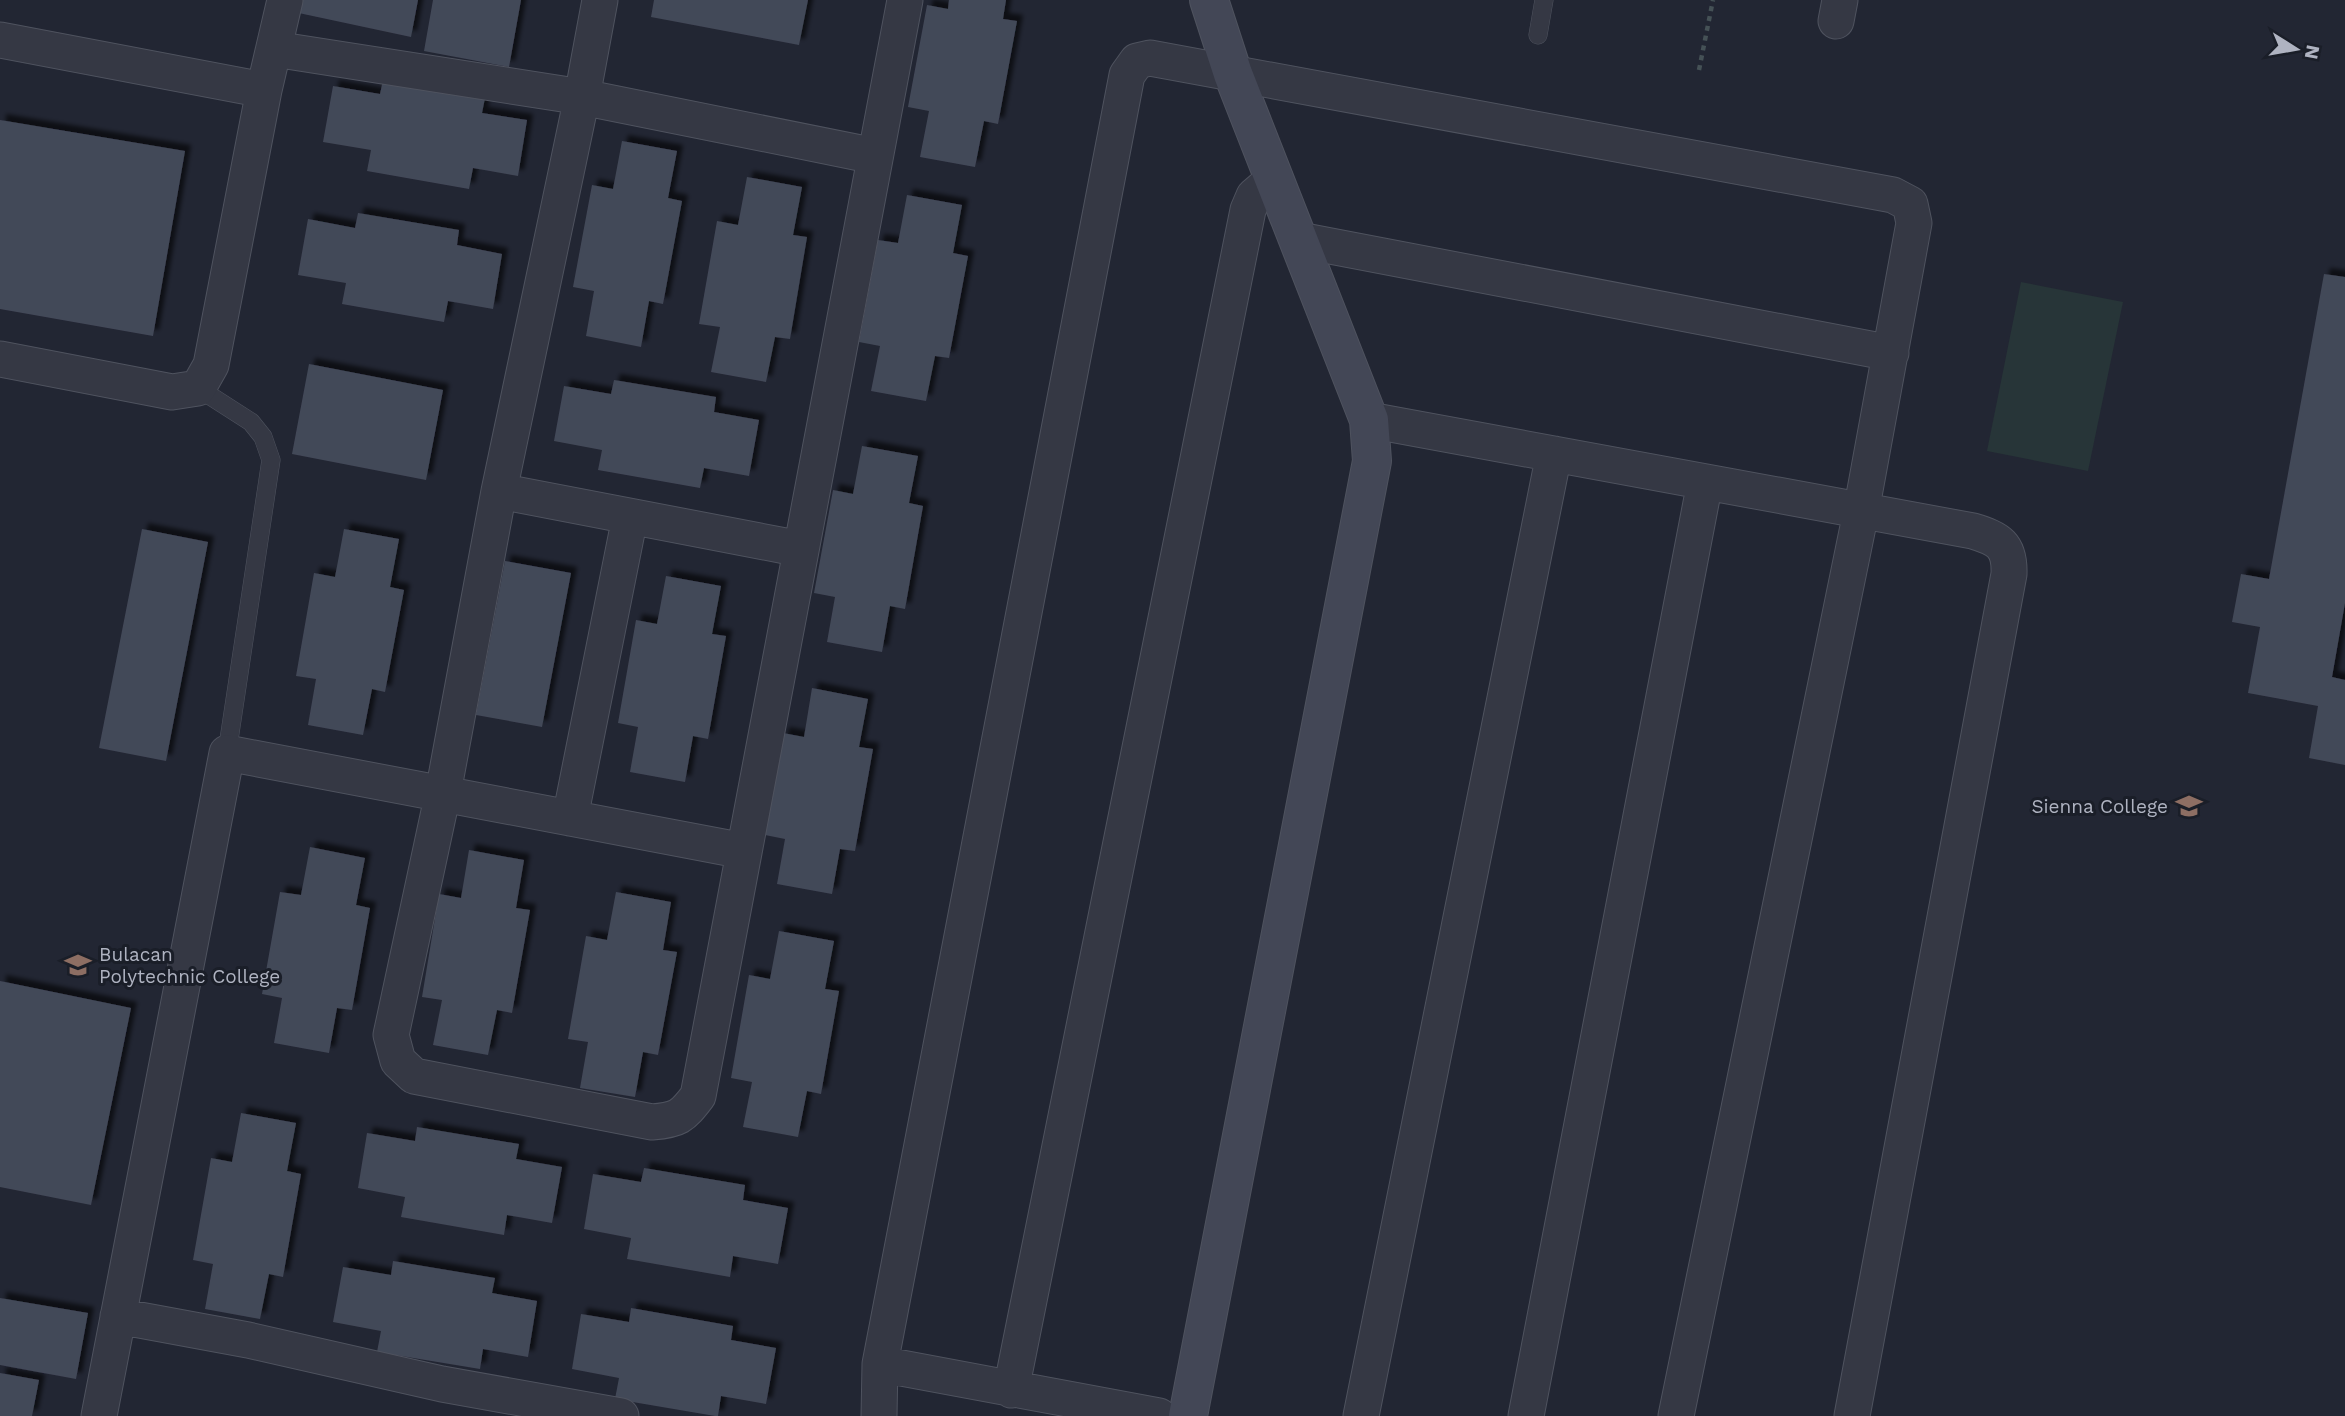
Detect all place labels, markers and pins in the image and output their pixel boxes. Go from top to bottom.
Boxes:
school or university icon: Sienna College [2174,791,2204,821]
place label: Sienna College [2031,795,2168,818]
place label: Bulacan Polytechnic College [99,943,280,988]
school or university icon: Bulacan Polytechnic College [63,950,93,980]

